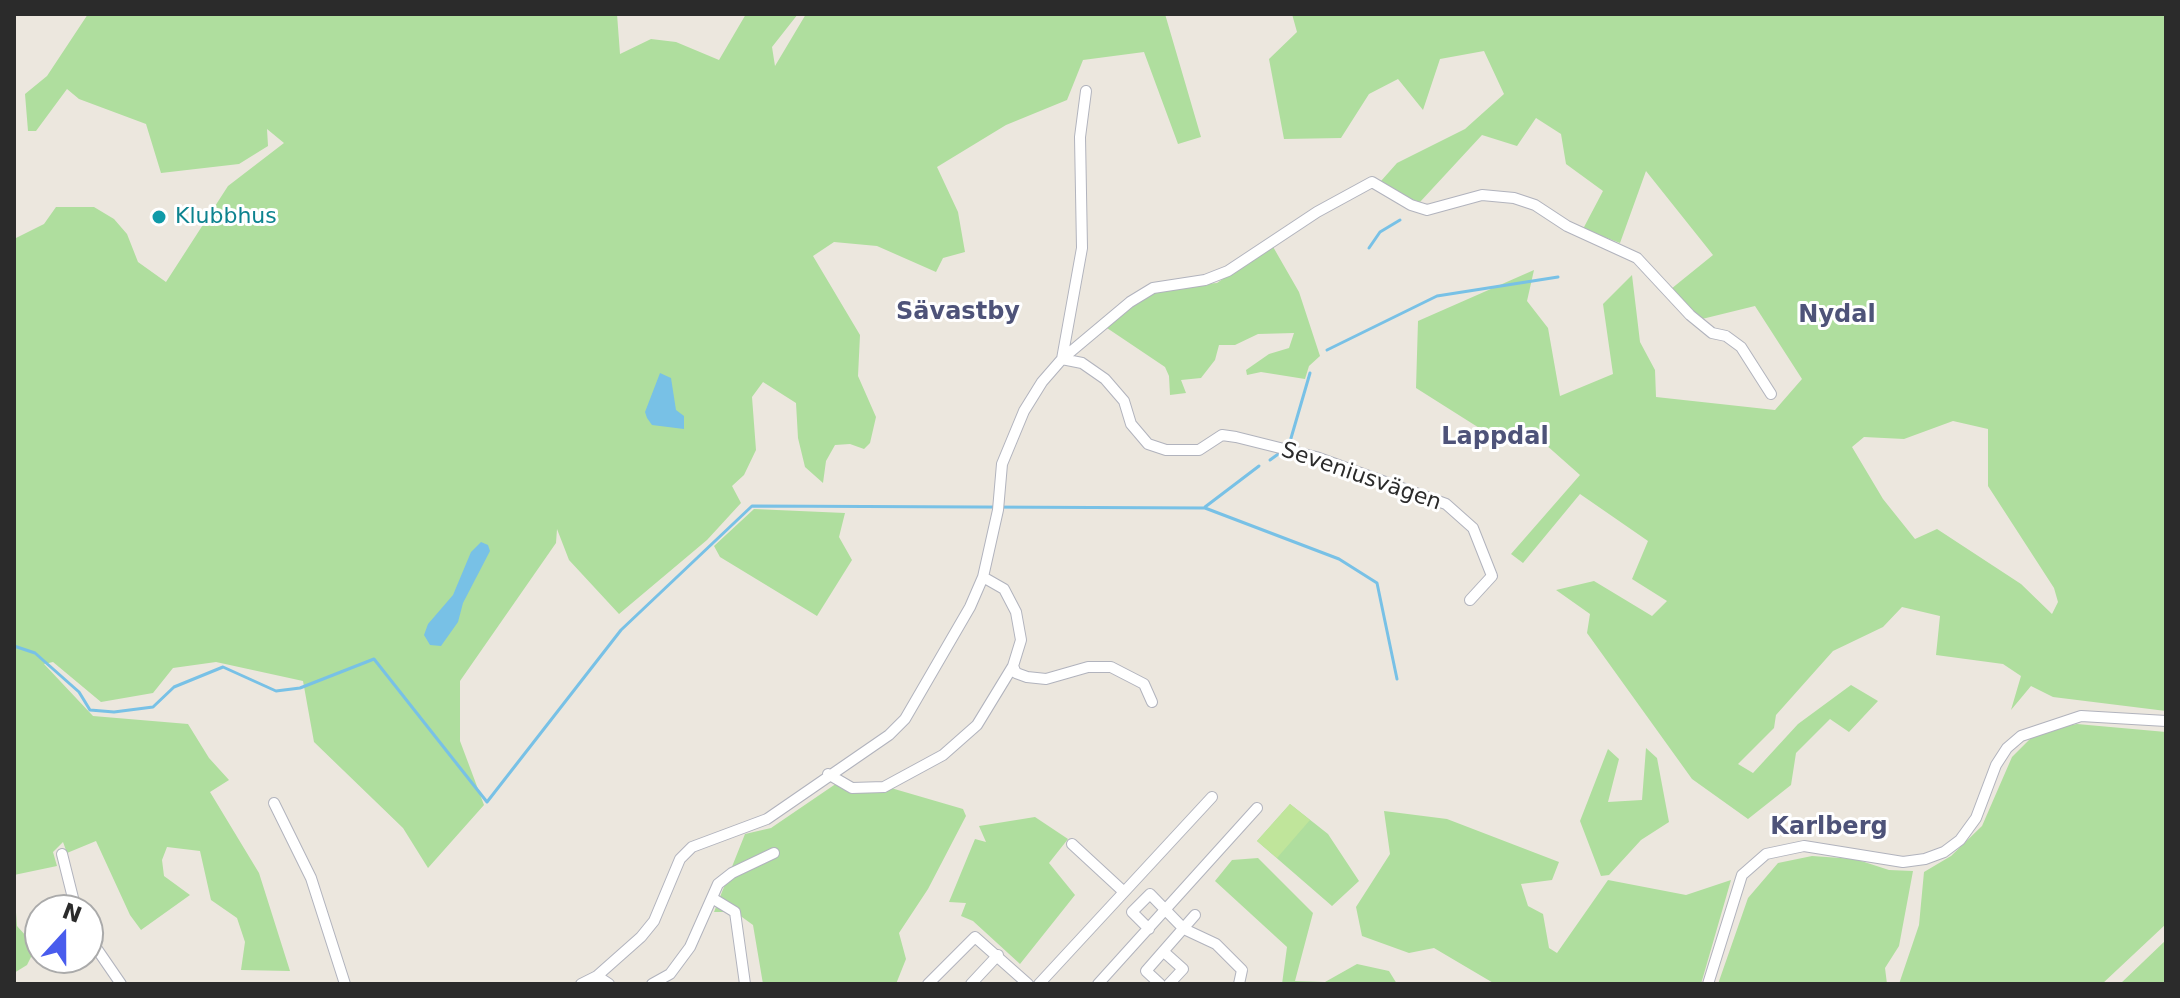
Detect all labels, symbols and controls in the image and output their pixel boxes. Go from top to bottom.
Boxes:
place label: Klubbhus [175,204,277,230]
marker: Klubbhus [150,208,168,226]
district label: Sävastby [896,299,1020,327]
district label: Nydal [1798,302,1876,330]
district label: Lappdal [1441,424,1549,452]
street label: Seveniusvägen [1278,437,1444,517]
district label: Karlberg [1770,814,1888,842]
north arrow [24,894,104,974]
text: N [59,898,85,928]

